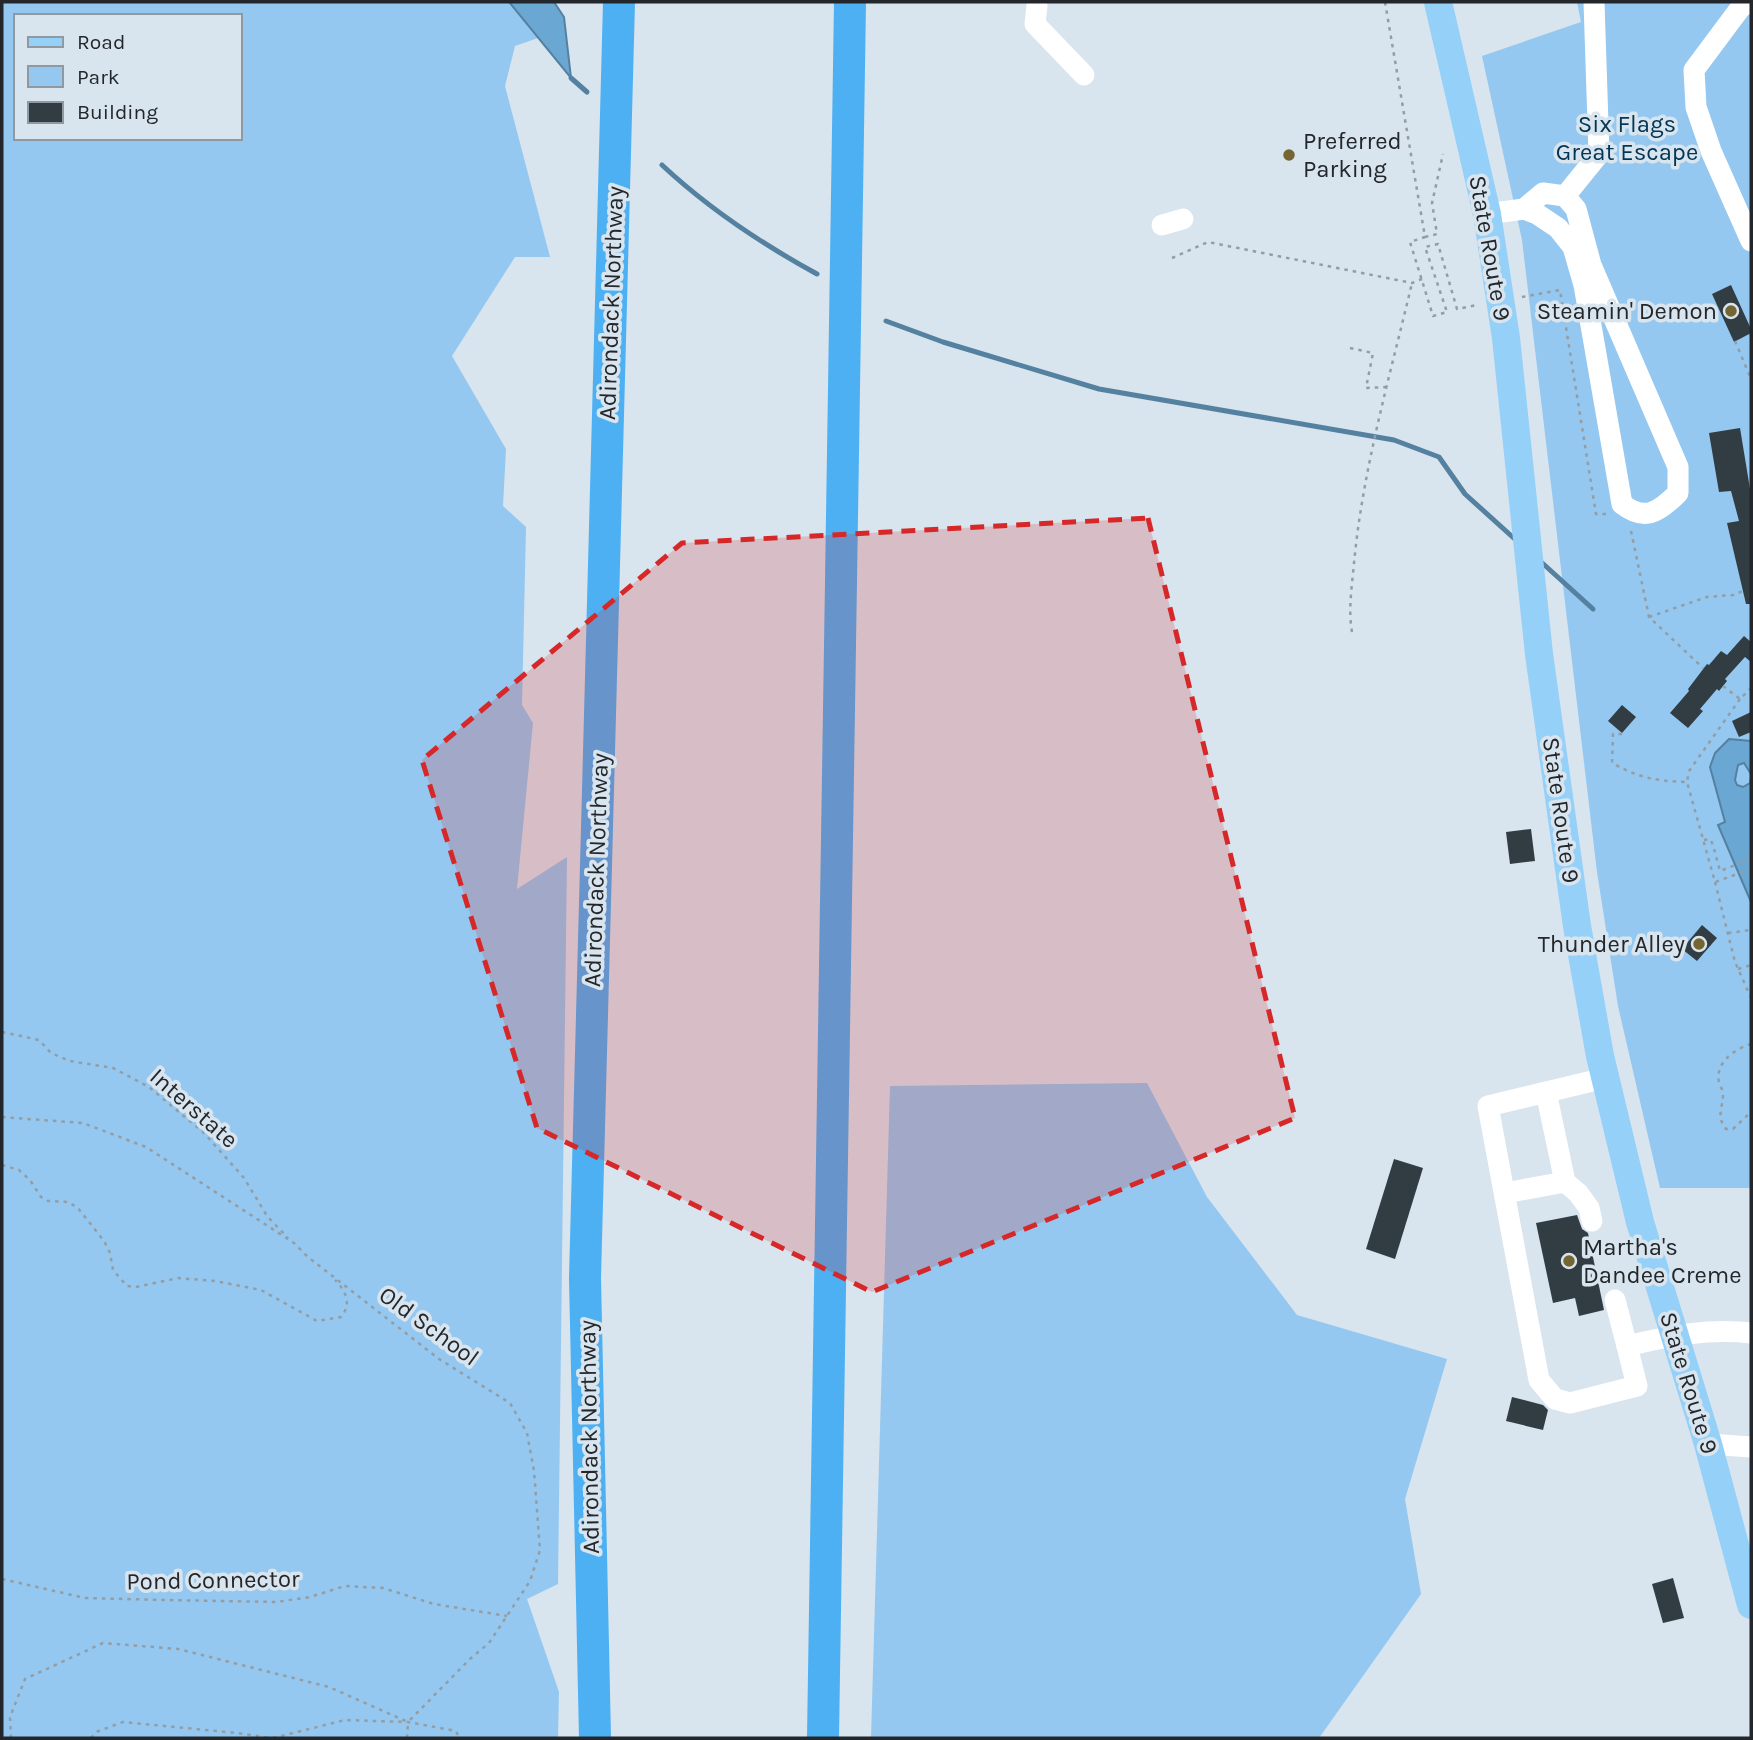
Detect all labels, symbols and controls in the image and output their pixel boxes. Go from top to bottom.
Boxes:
legend [14,14,242,140]
text: Road [77,30,125,54]
text: Park [77,65,120,89]
text: Building [77,100,158,124]
park label: Six Flags Great Escape [1556,110,1698,166]
place label: Preferred Parking [1303,127,1402,183]
marker: Preferred Parking [1281,147,1297,163]
street label: State Route 9 [1463,173,1517,323]
street label: Adirondack Northway [593,186,629,420]
place label: Steamin' Demon [1537,297,1717,325]
marker: Steamin' Demon [1723,303,1739,319]
street label: State Route 9 [1537,735,1585,885]
street label: Adirondack Northway [578,753,614,987]
place label: Thunder Alley [1538,930,1685,958]
marker: Thunder Alley [1691,936,1707,952]
street label: Interstate [144,1062,244,1154]
place label: Martha's Dandee Creme [1583,1233,1742,1289]
marker: Martha's Dandee Creme [1561,1253,1577,1269]
street label: Old School [374,1280,484,1372]
street label: State Route 9 [1654,1309,1724,1457]
street label: Adirondack Northway [573,1320,605,1554]
street label: Pond Connector [126,1564,300,1596]

